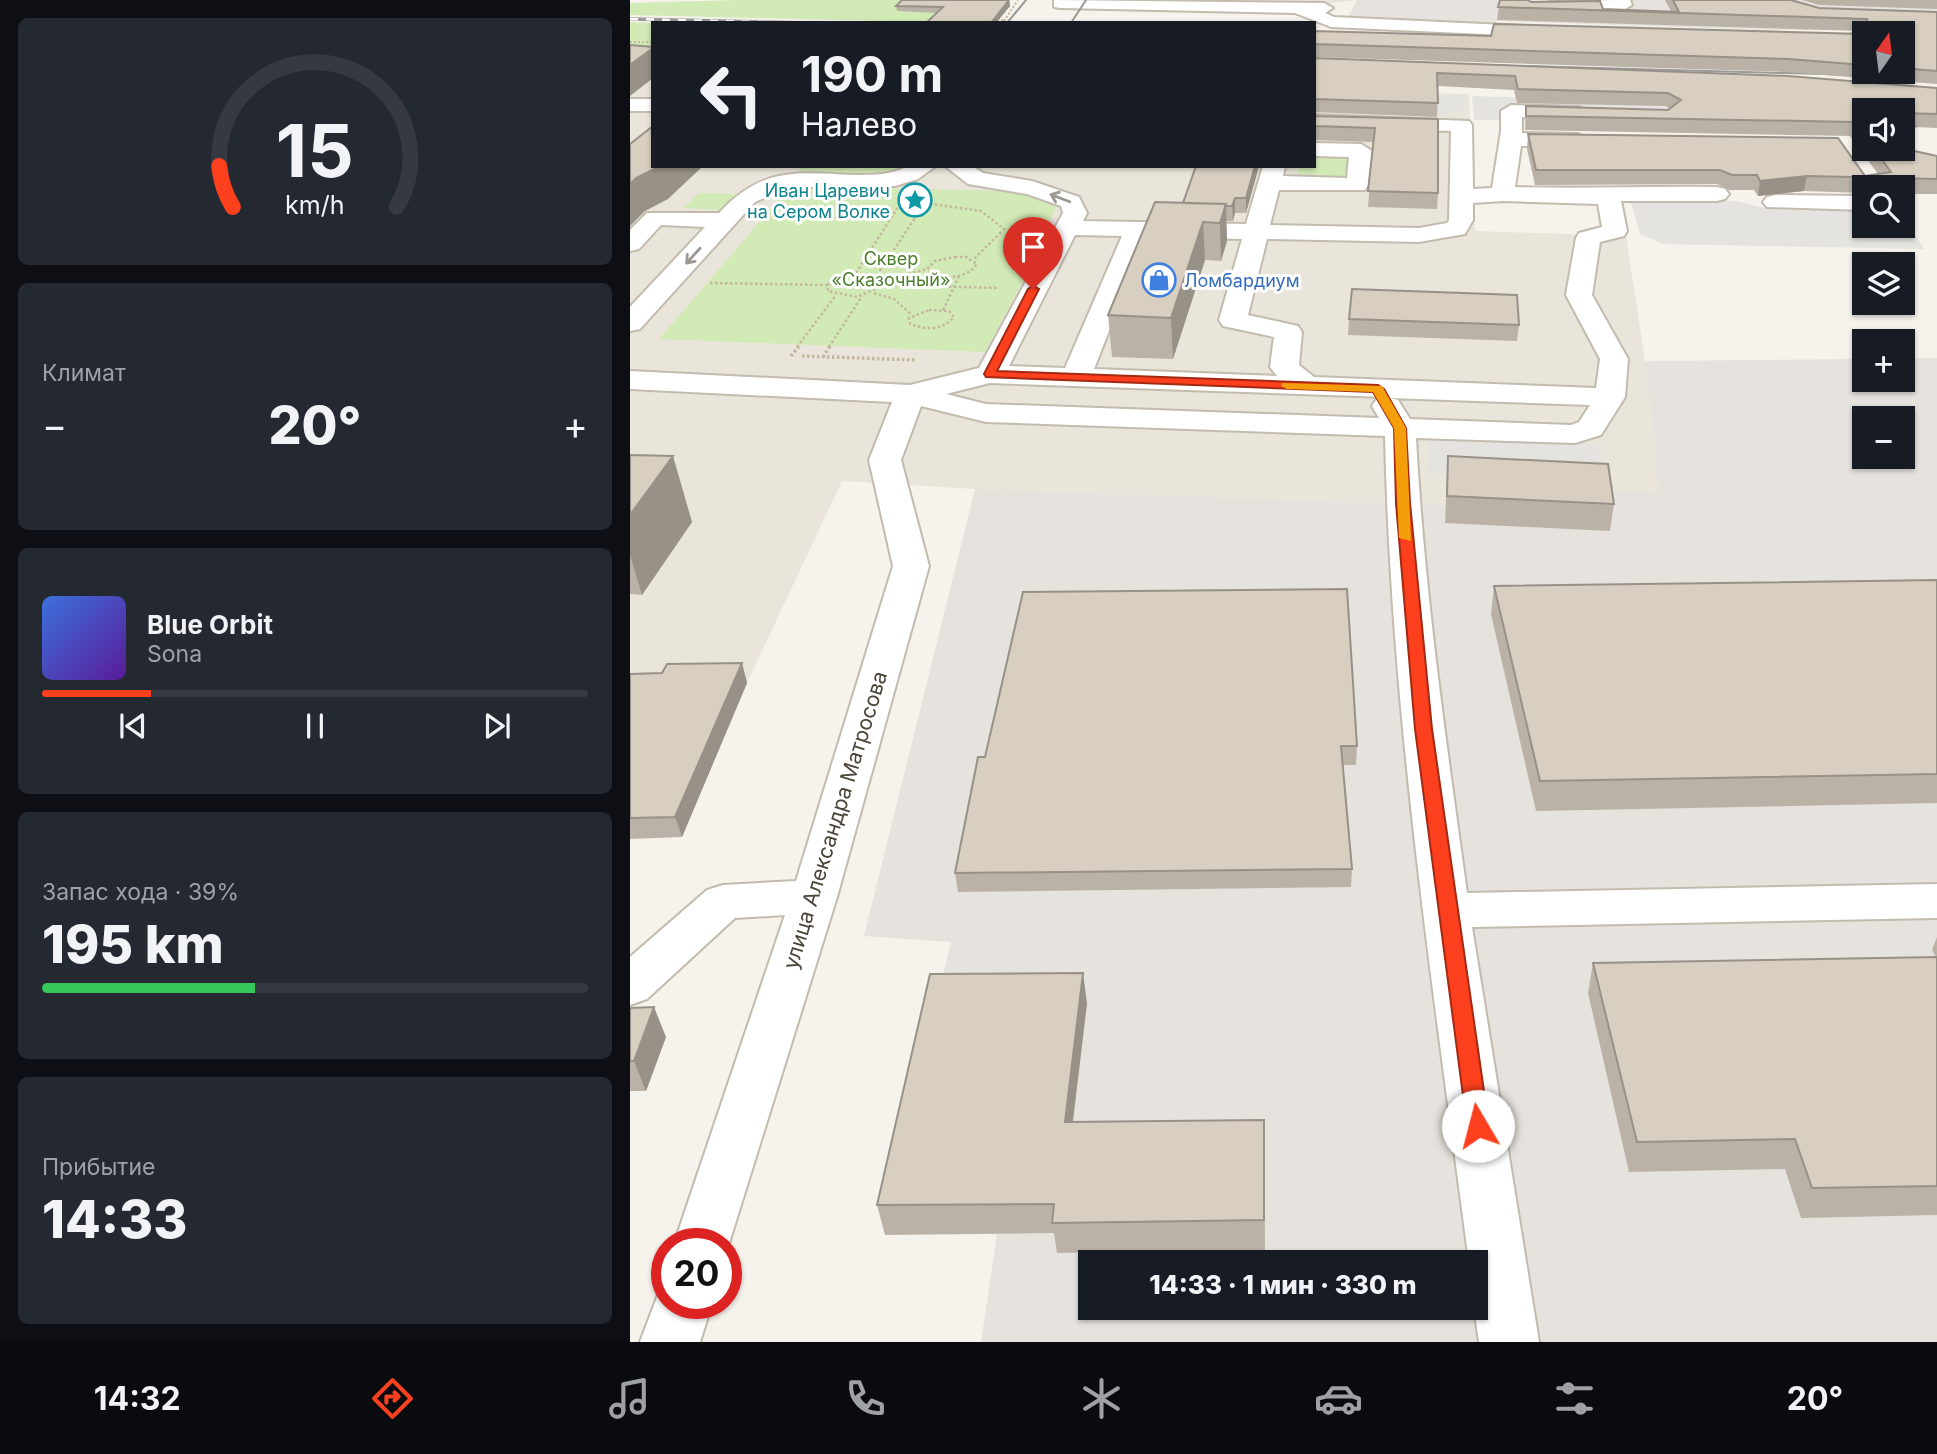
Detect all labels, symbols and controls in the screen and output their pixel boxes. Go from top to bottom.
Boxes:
north arrow [1852,21,1914,84]
map controls [1852,21,1915,469]
text: 190 m [801,45,943,104]
icon: left [686,49,777,140]
button: sound [1852,98,1915,161]
text: Налево [801,105,917,144]
text: 15 [276,107,354,196]
button: search [1852,175,1915,238]
place label: Иван Царевич на Сером Волке [747,180,890,222]
place icon: Иван Царевич на Сером Волке [896,181,934,219]
text: km/h [285,190,345,220]
one-way arrow [1049,190,1071,203]
pin [1003,217,1063,289]
icon: arrive [1014,228,1052,266]
one-way arrow [685,247,701,265]
park label: Сквер «Сказочный» [832,248,950,290]
button: layers [1852,252,1915,315]
shop icon: Ломбардиум [1140,261,1178,299]
place label: Ломбардиум [1184,270,1300,291]
button: + [1852,329,1915,392]
text: Климат [42,359,126,387]
text: 20° [268,394,362,457]
text: − [42,402,67,448]
text: + [563,402,588,448]
button: − [1852,406,1915,469]
text: Blue Orbit [147,609,273,640]
text: Sona [147,640,202,668]
street label: улица Александра Матросова [778,668,892,972]
icon: previous [114,707,152,745]
icon: pause [296,707,334,745]
icon: next [478,707,516,745]
text: Запас хода · 39% [42,878,239,906]
text: 195 km [42,913,224,976]
position arrow [1441,1089,1515,1163]
text: Прибытие [42,1153,155,1181]
text: 14:33 [42,1188,187,1251]
speed limit sign: 20 [651,1228,742,1319]
text: 14:33 · 1 мин · 330 m [1149,1269,1417,1300]
icon: directions [368,1374,417,1423]
icon: music [605,1374,654,1423]
icon: phone [841,1374,890,1423]
icon: climate [1077,1374,1126,1423]
icon: car [1314,1374,1363,1423]
icon: filters [1550,1374,1599,1423]
text: 14:32 [94,1379,181,1418]
text: 20° [1787,1379,1843,1418]

